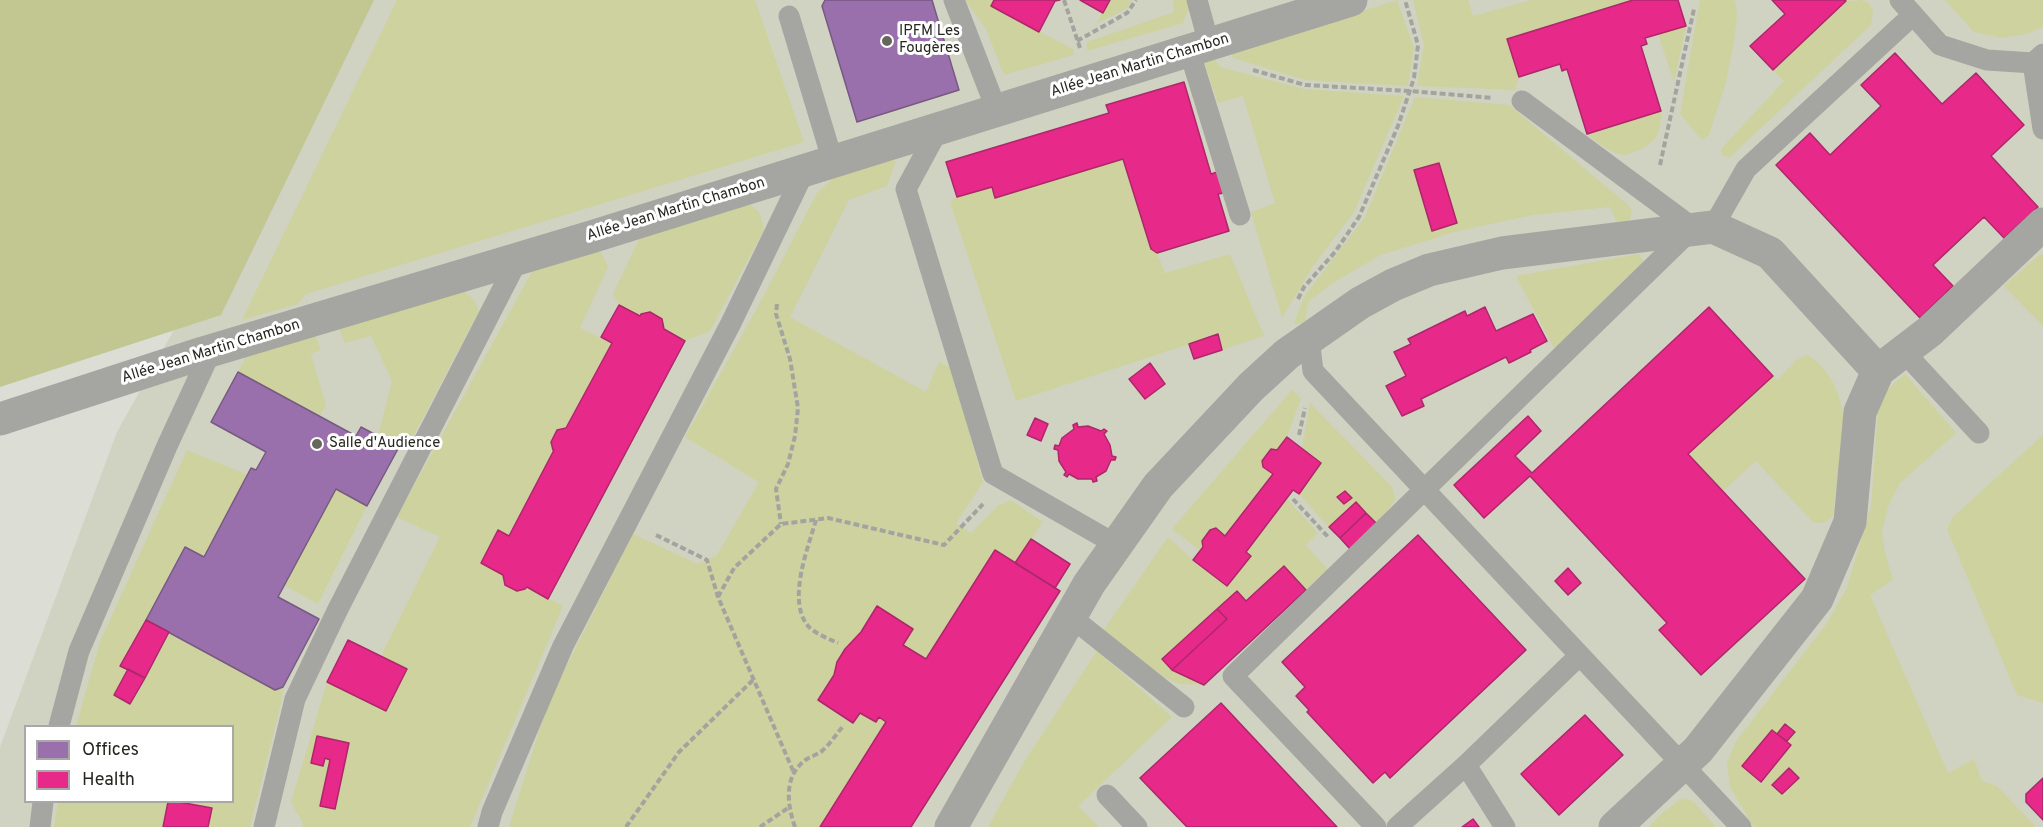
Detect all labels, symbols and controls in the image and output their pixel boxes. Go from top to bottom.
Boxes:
place label: IPFM Les Fougères [899,23,960,58]
street label: Allée Jean Martin Chambon [1049,30,1231,102]
marker: IPFM Les Fougères [880,34,894,48]
street label: Allée Jean Martin Chambon [585,174,767,246]
street label: Allée Jean Martin Chambon [120,316,302,388]
place label: Salle d'Audience [329,435,440,453]
marker: Salle d'Audience [310,437,324,451]
legend [24,725,234,803]
text: Offices [82,739,139,762]
text: Health [82,769,135,792]

